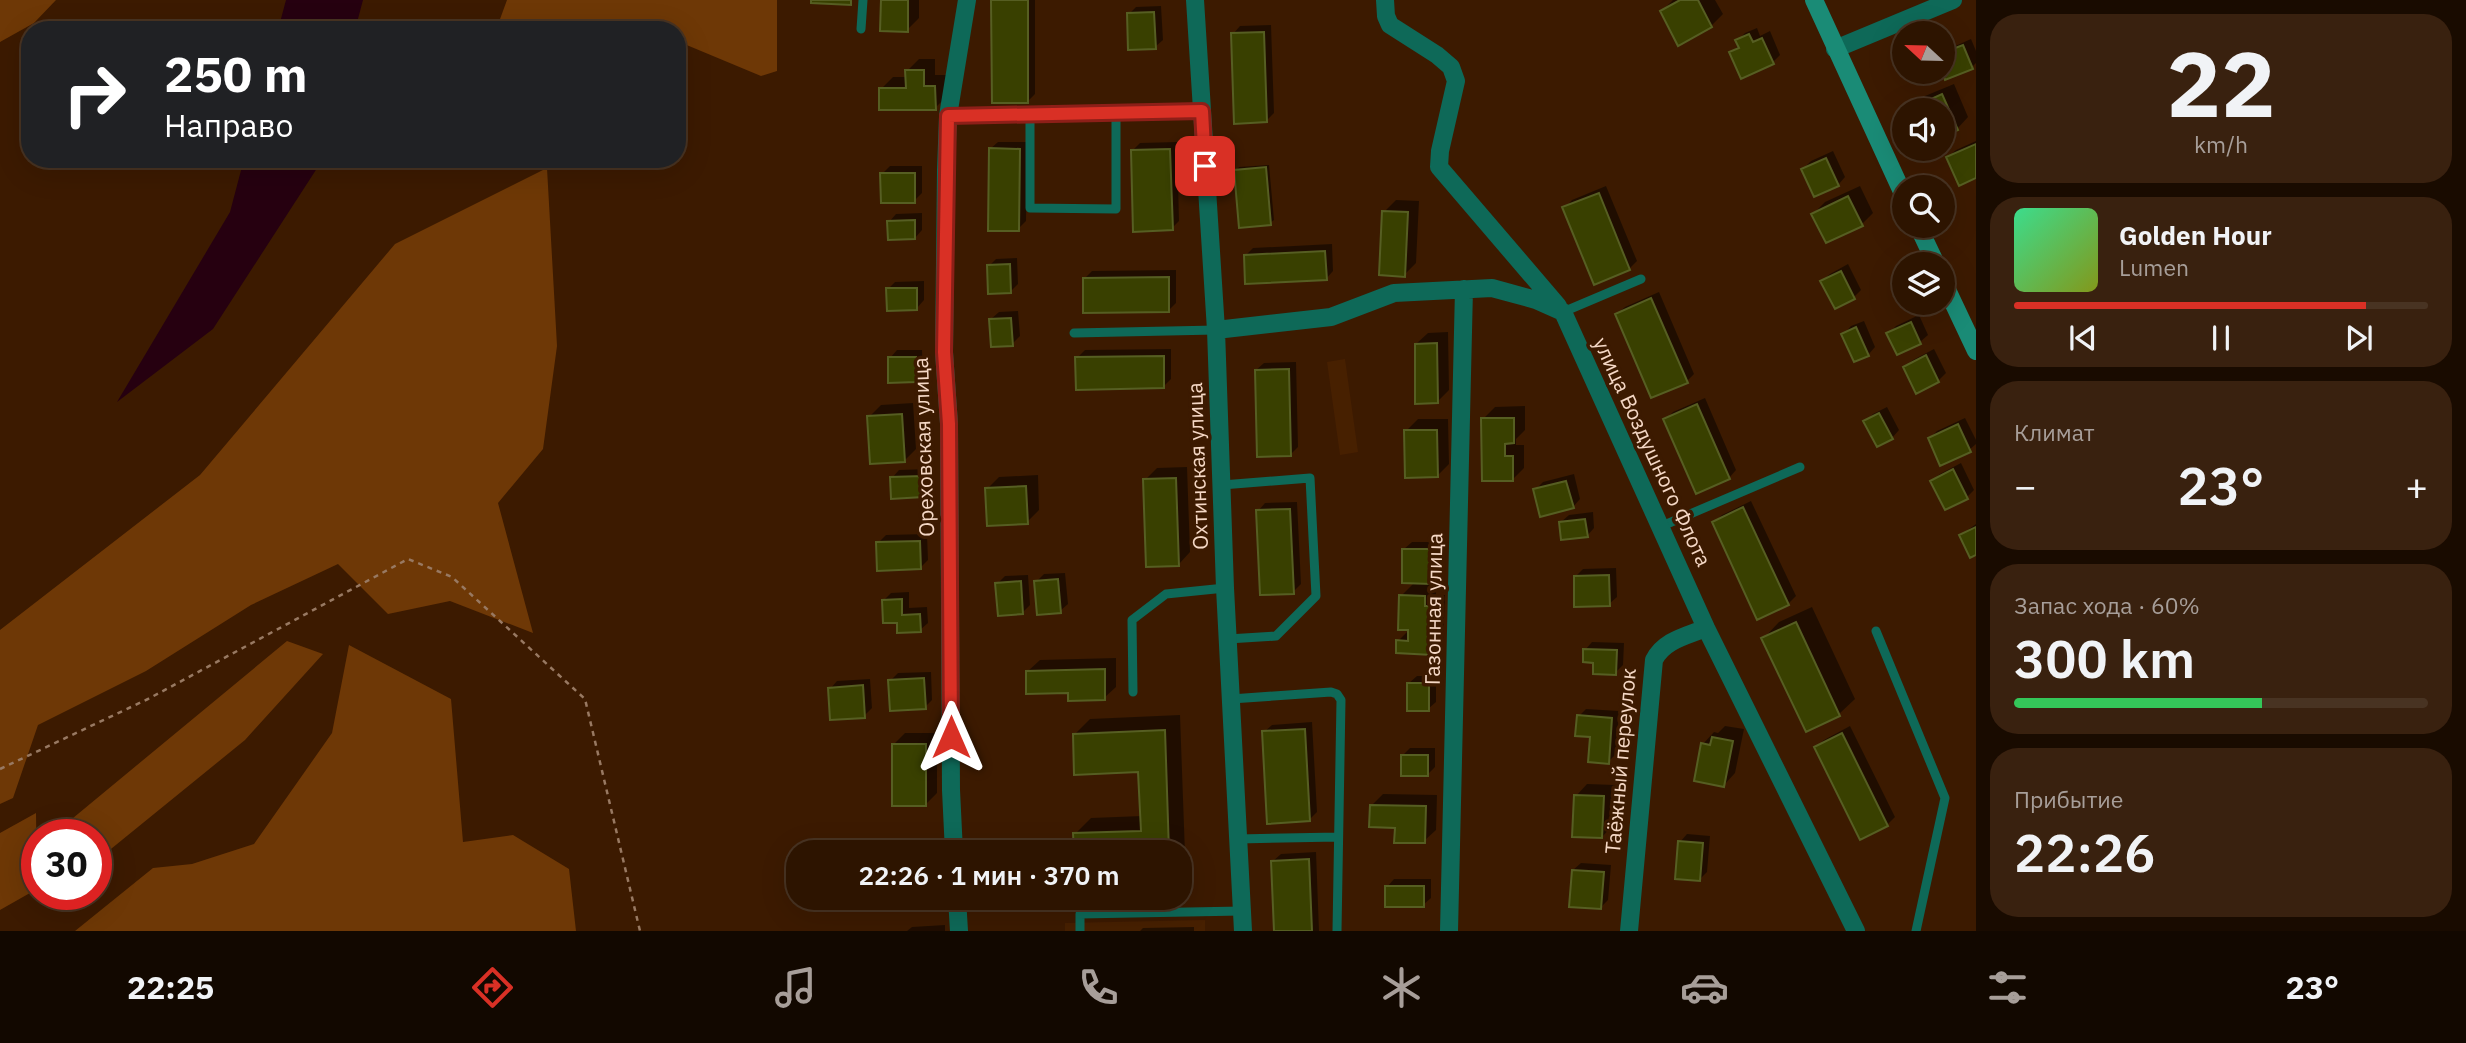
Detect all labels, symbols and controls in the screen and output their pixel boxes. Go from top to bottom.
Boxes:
north arrow [1892,21,1955,84]
map controls [1892,21,1955,315]
text: 22 [2166,24,2276,142]
text: 250 m [164,42,308,105]
icon: right [49,49,140,140]
button: sound [1892,98,1955,161]
text: Направо [164,104,293,146]
text: km/h [2194,129,2248,159]
pin [1175,136,1235,196]
icon: arrive [1186,147,1224,185]
button: search [1892,175,1955,238]
text: Golden Hour [2119,218,2272,252]
button: layers [1892,252,1955,315]
text: Lumen [2119,252,2189,282]
icon: previous [2064,319,2102,357]
icon: pause [2202,319,2240,357]
icon: next [2340,319,2378,357]
street label: улица Воздушного Флота [1587,332,1718,571]
street label: Ореховская улица [906,357,940,537]
street label: Охтинская улица [1180,382,1214,550]
text: Климат [2014,417,2095,447]
text: 23° [2178,452,2264,519]
text: − [2014,461,2037,510]
text: + [2405,461,2428,510]
street label: Газонная улица [1418,533,1448,685]
text: Запас хода · 60% [2014,590,2200,620]
text: 300 km [2014,625,2195,692]
street label: Таёжный переулок [1598,667,1642,855]
position arrow [914,700,988,774]
text: Прибытие [2014,784,2123,814]
speed limit sign: 30 [21,819,112,910]
text: 22:26 [2014,819,2155,886]
text: 22:26 · 1 мин · 370 m [858,858,1120,892]
icon: directions [468,963,517,1012]
icon: music [771,963,820,1012]
icon: phone [1074,963,1123,1012]
icon: climate [1377,963,1426,1012]
icon: car [1680,963,1729,1012]
icon: filters [1983,963,2032,1012]
text: 22:25 [127,966,214,1008]
text: 23° [2286,966,2339,1008]

